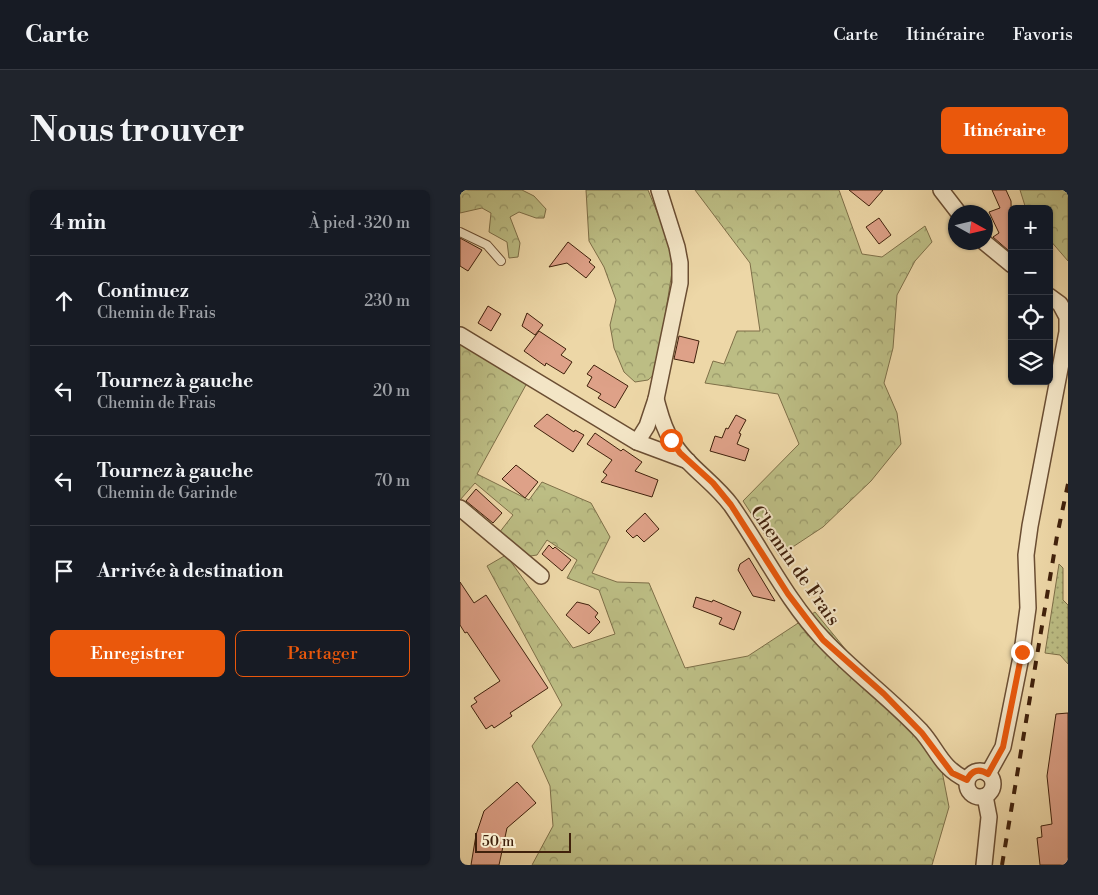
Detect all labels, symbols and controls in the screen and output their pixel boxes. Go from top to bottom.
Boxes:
text: Carte [25,20,89,50]
text: Carte [833,23,878,46]
text: Itinéraire [906,23,985,46]
text: Favoris [1013,23,1073,46]
button: Itinéraire [941,107,1068,154]
text: Nous trouver [30,109,245,152]
north arrow [948,205,993,250]
map controls [1008,205,1053,385]
button: + [1008,205,1053,250]
text: 4 min [50,210,106,236]
text: À pied · 320 m [309,213,410,233]
button: − [1008,250,1053,295]
text: Continuez [97,279,189,303]
icon: ahead [50,287,78,315]
text: 230 m [364,291,410,311]
button: locate [1008,295,1053,340]
text: Chemin de Frais [97,303,216,323]
button: layers [1008,340,1053,385]
text: Tournez à gauche [97,369,253,393]
icon: left [50,377,78,405]
text: 20 m [373,381,410,401]
text: Chemin de Frais [97,393,216,413]
route start [660,429,683,452]
text: Tournez à gauche [97,459,253,483]
icon: left [50,467,78,495]
text: 70 m [374,471,410,491]
text: Chemin de Garinde [97,483,237,503]
street label: Chemin de Frais [745,501,845,630]
icon: arrive [50,557,78,585]
text: Arrivée à destination [97,559,283,583]
button: Enregistrer [50,630,225,677]
button: Partager [235,630,410,677]
route end [1011,641,1034,664]
scale bar [475,830,571,853]
text: 50 m [482,833,514,851]

